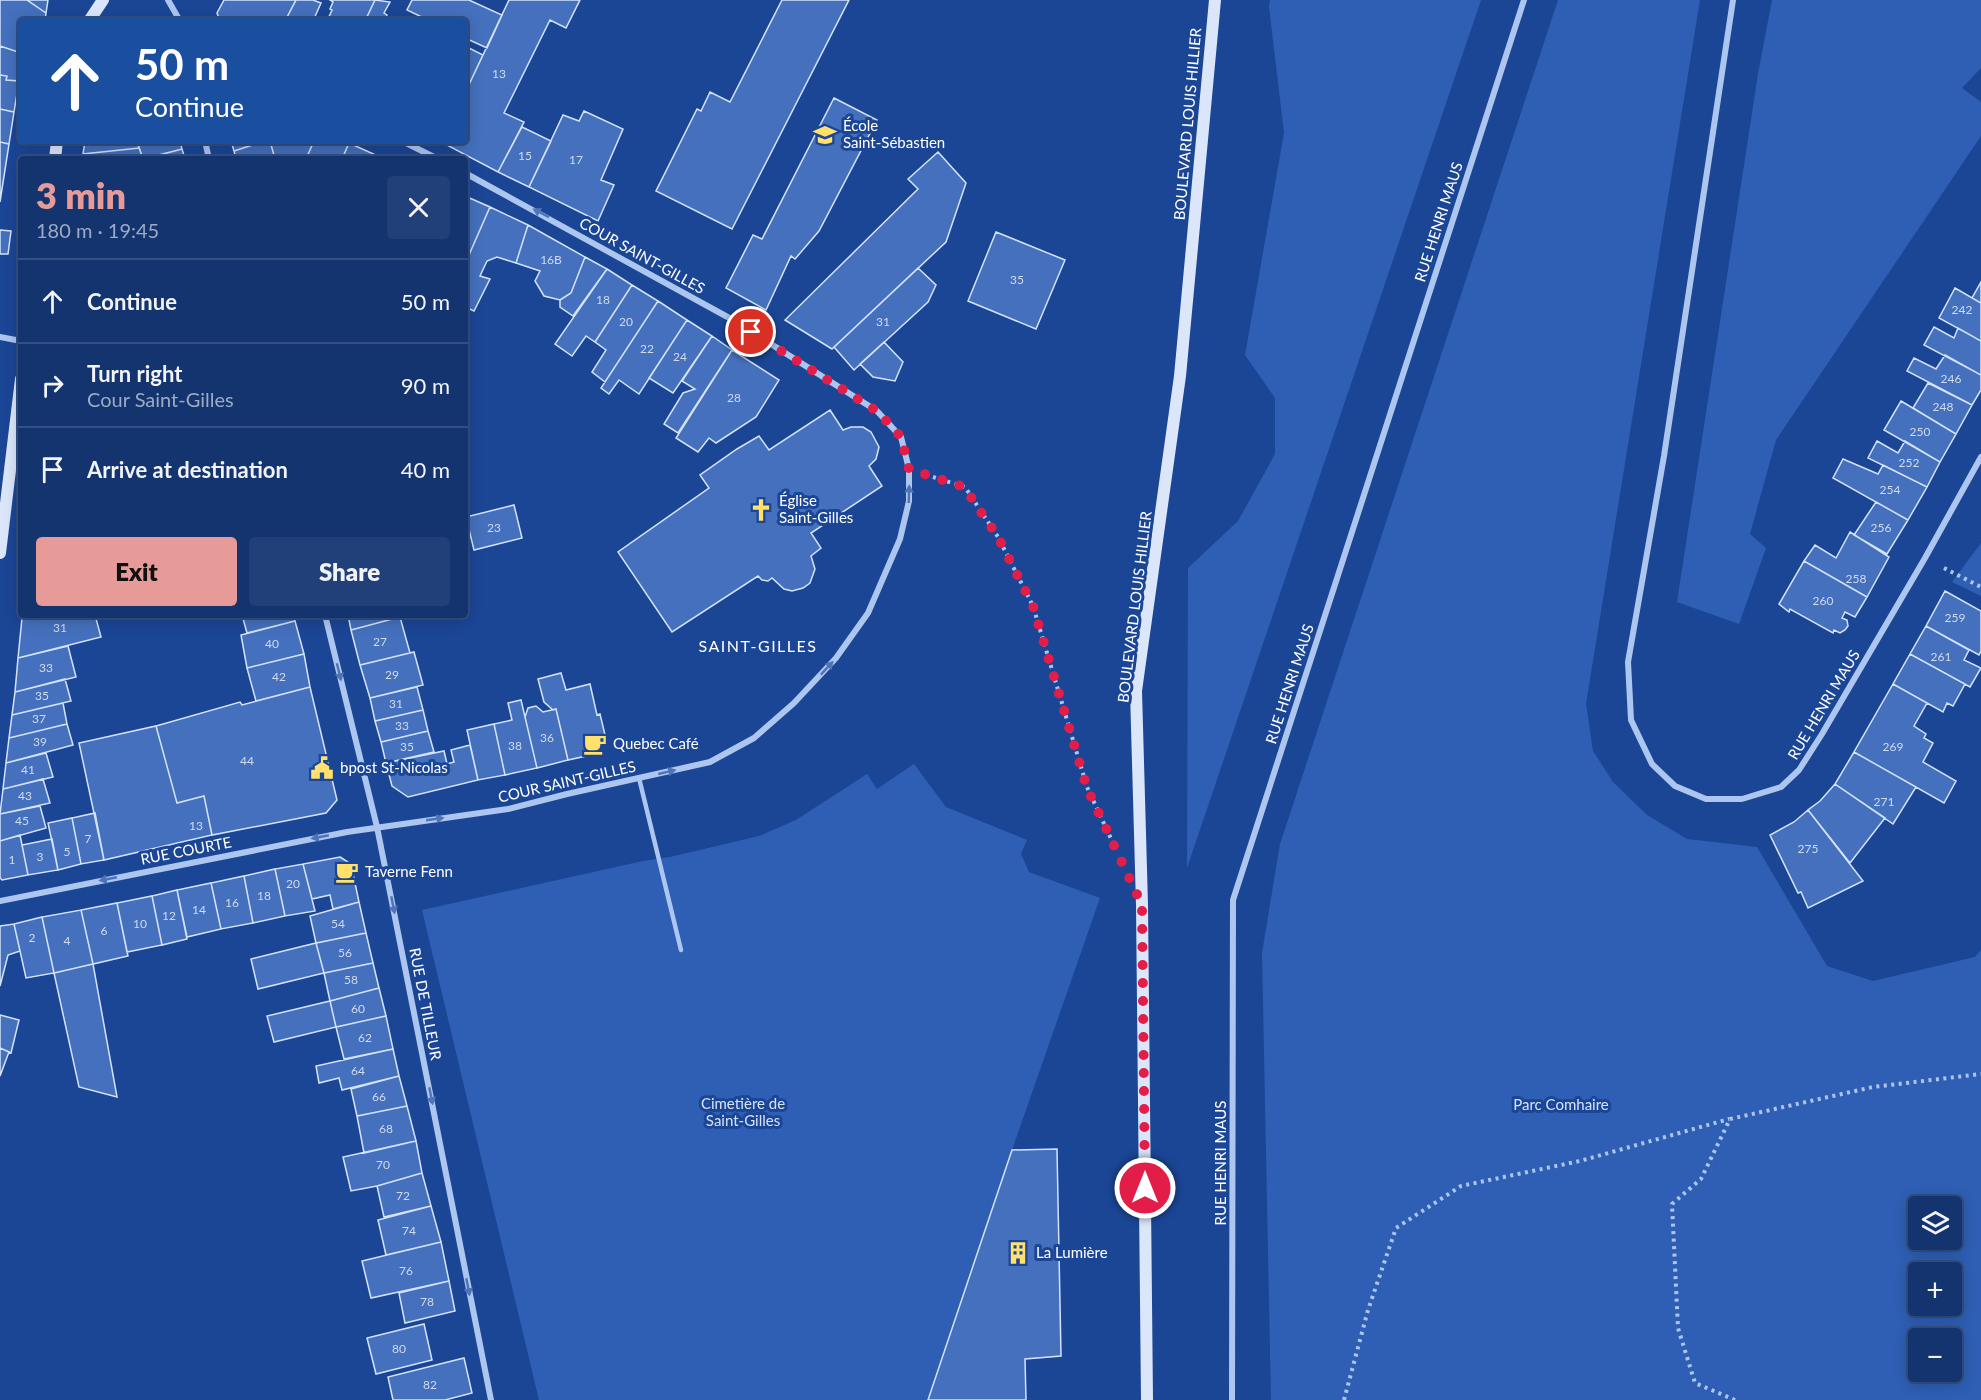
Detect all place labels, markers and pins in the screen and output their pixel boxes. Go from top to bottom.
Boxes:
place label: École Saint-Sébastien [843,116,945,151]
school or university icon: École Saint-Sébastien [812,122,838,148]
pin [725,306,776,357]
place label: Église Saint-Gilles [779,491,853,526]
church icon: Église Saint-Gilles [748,497,774,523]
cafe icon: Quebec Café [582,731,608,757]
place label: Quebec Café [613,734,699,752]
public building icon: bpost St-Nicolas [309,755,335,781]
place label: bpost St-Nicolas [340,758,448,776]
cafe icon: Taverne Fenn [334,859,360,885]
place label: Taverne Fenn [365,862,453,880]
building icon: La Lumière [1005,1240,1031,1266]
place label: La Lumière [1036,1243,1108,1261]

